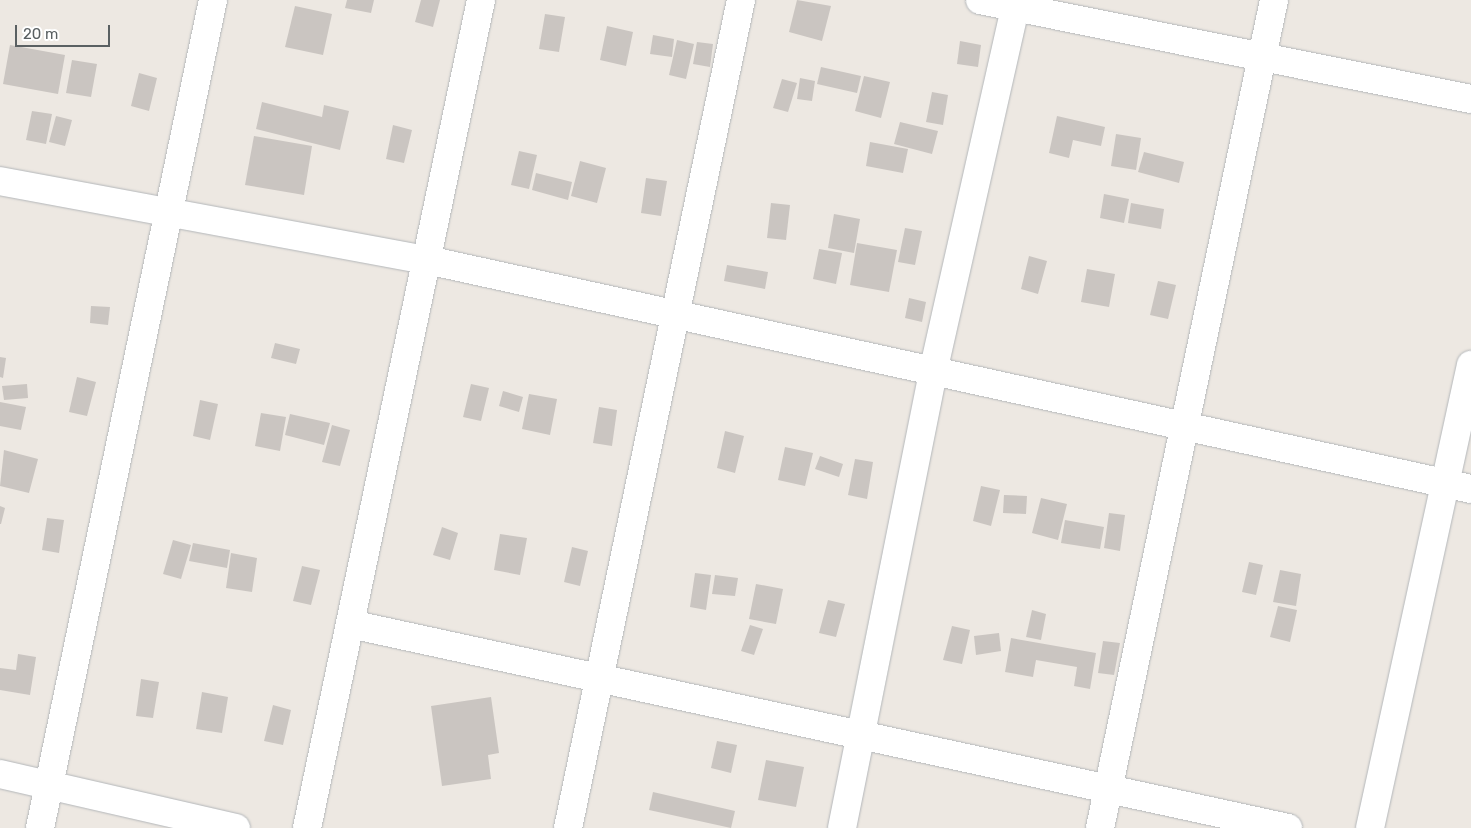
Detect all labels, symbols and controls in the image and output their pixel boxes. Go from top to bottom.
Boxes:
scale bar [18,15,112,47]
text: 20 m [23,25,58,43]

